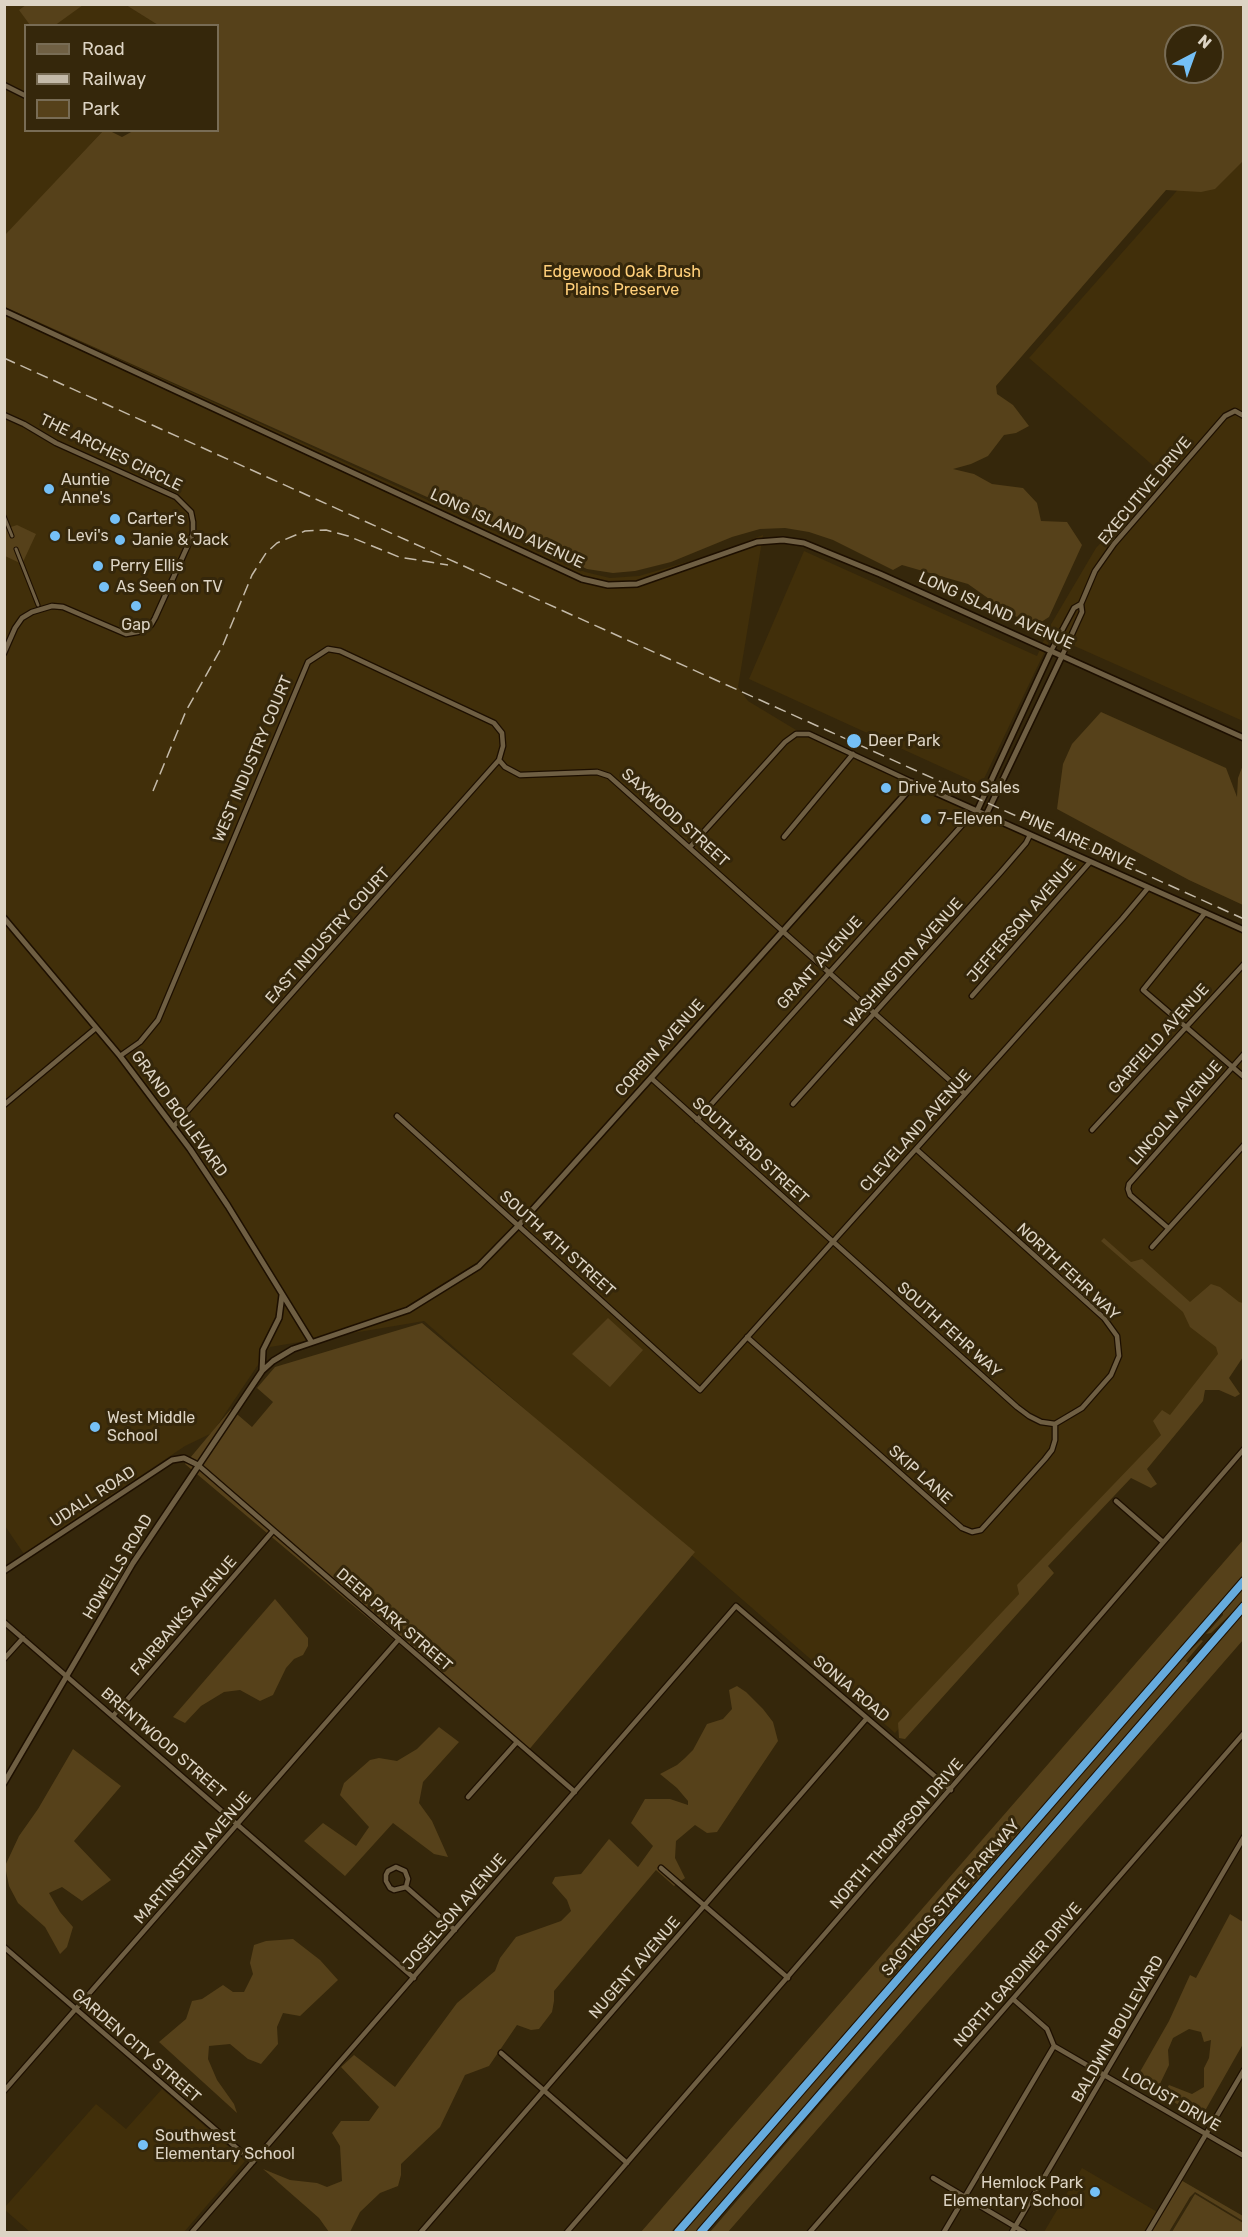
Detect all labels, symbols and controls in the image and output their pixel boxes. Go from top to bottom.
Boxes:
legend [24,24,219,132]
north arrow [1164,24,1224,84]
text: N [1194,31,1215,52]
text: Road [82,38,125,60]
text: Railway [82,68,146,90]
text: Park [82,98,119,120]
park label: Edgewood Oak Brush Plains Preserve [543,262,701,300]
street label: THE ARCHES CIRCLE [37,410,185,496]
street label: EXECUTIVE DRIVE [1094,433,1196,549]
place label: Auntie Anne's [61,470,111,508]
marker: Auntie Anne's [42,482,56,496]
street label: LONG ISLAND AVENUE [427,485,587,573]
place label: Carter's [127,509,185,529]
marker: Carter's [108,512,122,526]
place label: Levi's [67,526,109,546]
marker: Levi's [48,529,62,543]
place label: Janie & Jack [132,530,228,550]
marker: Janie & Jack [113,533,127,547]
place label: Perry Ellis [110,556,184,576]
marker: Perry Ellis [91,559,105,573]
street label: LONG ISLAND AVENUE [915,568,1077,654]
place label: As Seen on TV [116,577,223,597]
marker: As Seen on TV [97,580,111,594]
marker: Gap [129,599,143,613]
place label: Gap [121,615,151,635]
street label: WEST INDUSTRY COURT [209,673,297,845]
place label: Deer Park [868,731,940,751]
marker: Deer Park [845,732,863,750]
street label: SAXWOOD STREET [617,765,733,871]
place label: Drive Auto Sales [898,778,1020,798]
marker: Drive Auto Sales [879,781,893,795]
street label: PINE AIRE DRIVE [1016,807,1138,875]
place label: 7-Eleven [938,809,1003,829]
marker: 7-Eleven [919,812,933,826]
street label: JEFFERSON AVENUE [963,856,1081,986]
street label: EAST INDUSTRY COURT [262,864,394,1008]
street label: WASHINGTON AVENUE [841,894,967,1032]
street label: GRANT AVENUE [773,913,867,1013]
street label: GARFIELD AVENUE [1105,980,1213,1098]
street label: CORBIN AVENUE [611,995,709,1101]
street label: GRAND BOULEVARD [127,1047,231,1181]
street label: LINCOLN AVENUE [1125,1057,1227,1169]
street label: CLEVELAND AVENUE [856,1066,976,1196]
street label: SOUTH 3RD STREET [688,1094,812,1208]
street label: SOUTH 4TH STREET [495,1187,619,1301]
street label: NORTH FEHR WAY [1012,1219,1124,1325]
street label: SOUTH FEHR WAY [893,1278,1005,1382]
place label: West Middle School [107,1408,195,1446]
marker: West Middle School [88,1420,102,1434]
street label: SKIP LANE [884,1442,956,1508]
street label: UDALL ROAD [47,1462,139,1532]
street label: HOWELLS ROAD [79,1511,157,1623]
street label: FAIRBANKS AVENUE [127,1552,241,1680]
street label: DEER PARK STREET [332,1564,456,1676]
street label: SONIA ROAD [809,1652,893,1726]
street label: BRENTWOOD STREET [97,1684,229,1802]
street label: NORTH THOMPSON DRIVE [826,1755,968,1913]
street label: MARTINSTEIN AVENUE [130,1788,256,1928]
street label: SAGTIKOS STATE PARKWAY [878,1816,1024,1980]
street label: JOSELSON AVENUE [399,1850,511,1974]
street label: NORTH GARDINER DRIVE [950,1899,1086,2051]
street label: NUGENT AVENUE [585,1913,685,2023]
street label: BALDWIN BOULEVARD [1068,1952,1168,2106]
street label: GARDEN CITY STREET [68,1985,204,2107]
street label: LOCUST DRIVE [1118,2064,1224,2136]
place label: Southwest Elementary School [155,2126,295,2164]
marker: Southwest Elementary School [136,2138,150,2152]
place label: Hemlock Park Elementary School [943,2173,1083,2211]
marker: Hemlock Park Elementary School [1088,2185,1102,2199]

